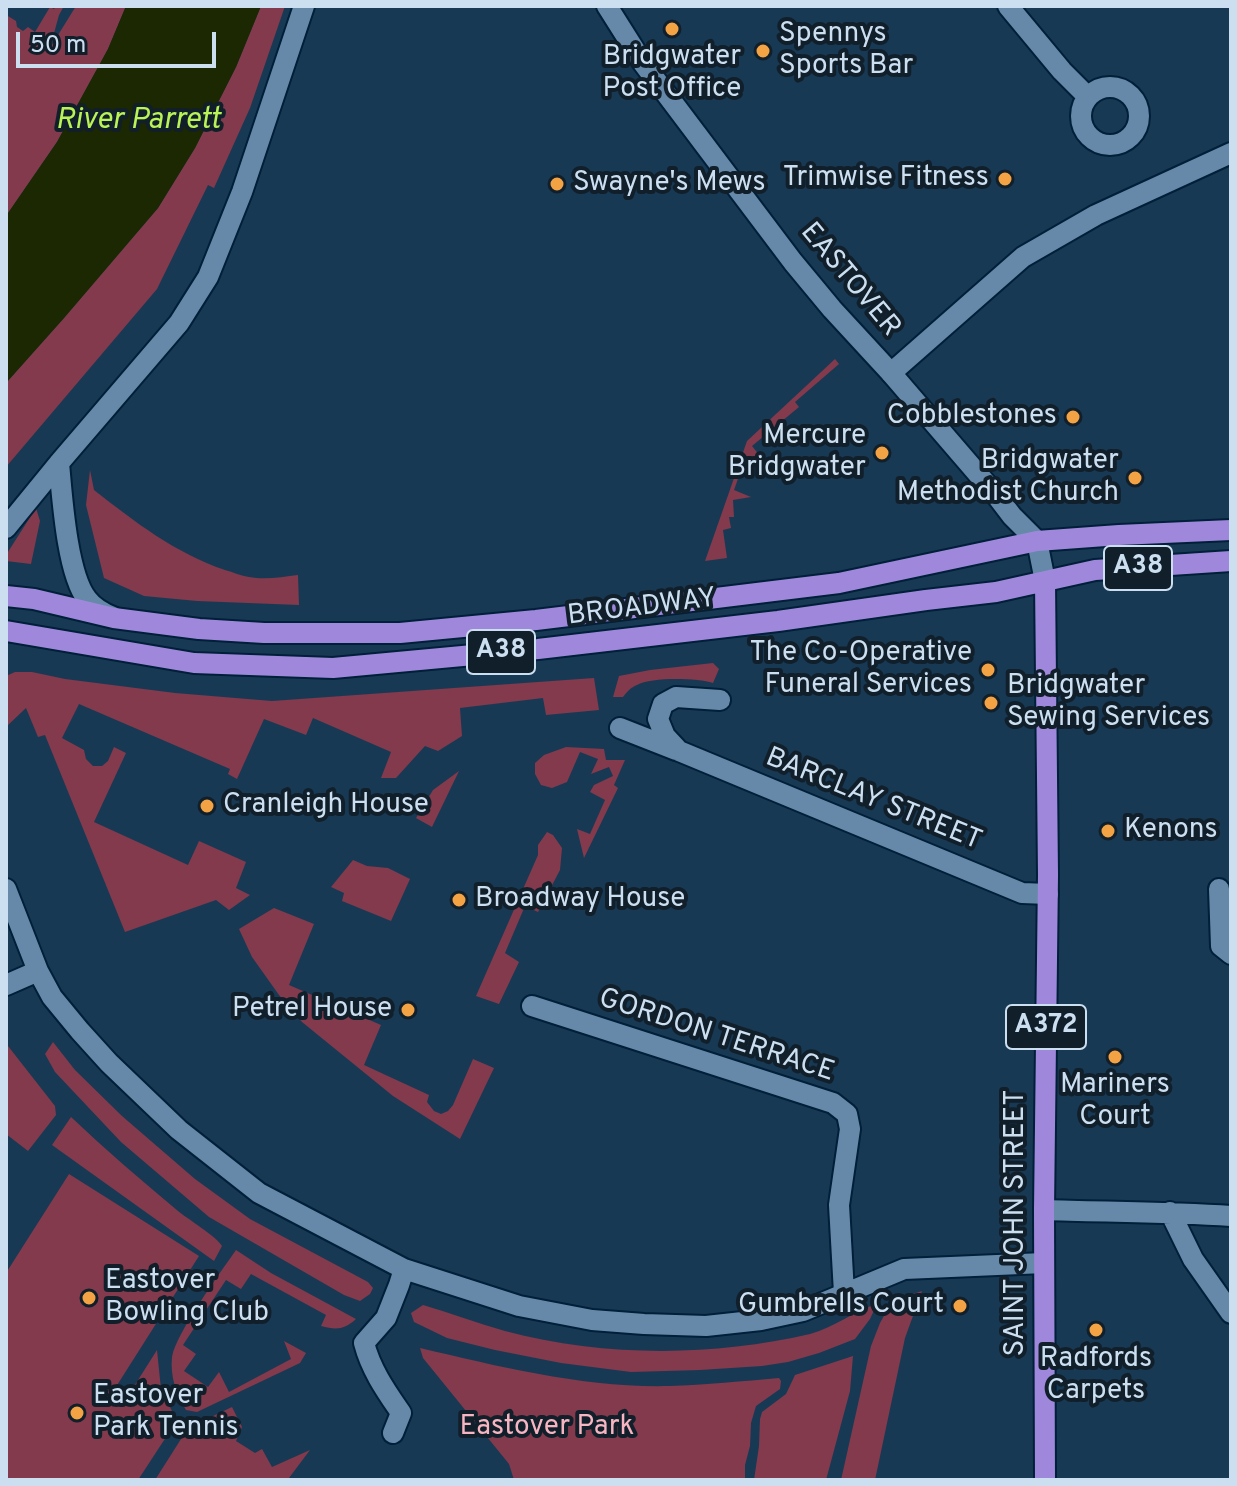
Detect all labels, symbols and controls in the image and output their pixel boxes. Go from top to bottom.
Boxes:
scale bar [20,16,220,66]
place label: Spennys Sports Bar [779,18,913,84]
marker: Bridgwater Post Office [663,20,681,38]
text: 50 m [30,31,86,61]
place label: Bridgwater Post Office [603,41,741,107]
marker: Spennys Sports Bar [754,42,772,60]
water label: River Parrett [55,104,221,140]
place label: Trimwise Fitness [783,162,989,196]
place label: Swayne's Mews [573,167,766,201]
marker: Trimwise Fitness [996,170,1014,188]
marker: Swayne's Mews [548,175,566,193]
street label: EASTOVER [792,217,906,345]
place label: Cobblestones [887,400,1057,434]
marker: Cobblestones [1064,408,1082,426]
place label: Mercure Bridgwater [728,420,866,486]
marker: Mercure Bridgwater [873,444,891,462]
place label: Bridgwater Methodist Church [897,445,1119,511]
marker: Bridgwater Methodist Church [1126,469,1144,487]
road number: A38 [1104,546,1172,590]
street label: BROADWAY [566,583,718,635]
road number: A38 [467,630,535,674]
place label: The Co-Operative Funeral Services [749,637,972,703]
marker: The Co-Operative Funeral Services [979,661,997,679]
place label: Bridgwater Sewing Services [1007,670,1210,736]
marker: Bridgwater Sewing Services [982,694,1000,712]
street label: BARCLAY STREET [760,742,986,860]
place label: Cranleigh House [223,789,429,823]
marker: Cranleigh House [198,797,216,815]
place label: Kenons [1124,814,1218,848]
marker: Kenons [1099,822,1117,840]
place label: Broadway House [475,883,685,917]
marker: Broadway House [450,891,468,909]
street label: GORDON TERRACE [594,983,838,1091]
place label: Petrel House [232,993,392,1027]
marker: Petrel House [399,1001,417,1019]
road number: A372 [1006,1005,1086,1049]
marker: Mariners Court [1106,1048,1124,1066]
place label: Mariners Court [1060,1069,1170,1135]
street label: SAINT JOHN STREET [1000,1089,1034,1357]
place label: Eastover Bowling Club [105,1265,269,1331]
marker: Eastover Bowling Club [80,1289,98,1307]
place label: Gumbrells Court [738,1289,944,1323]
marker: Gumbrells Court [951,1297,969,1315]
marker: Radfords Carpets [1087,1321,1105,1339]
place label: Radfords Carpets [1040,1343,1152,1409]
place label: Eastover Park Tennis [93,1380,239,1446]
marker: Eastover Park Tennis [68,1404,86,1422]
park label: Eastover Park [460,1411,634,1445]

